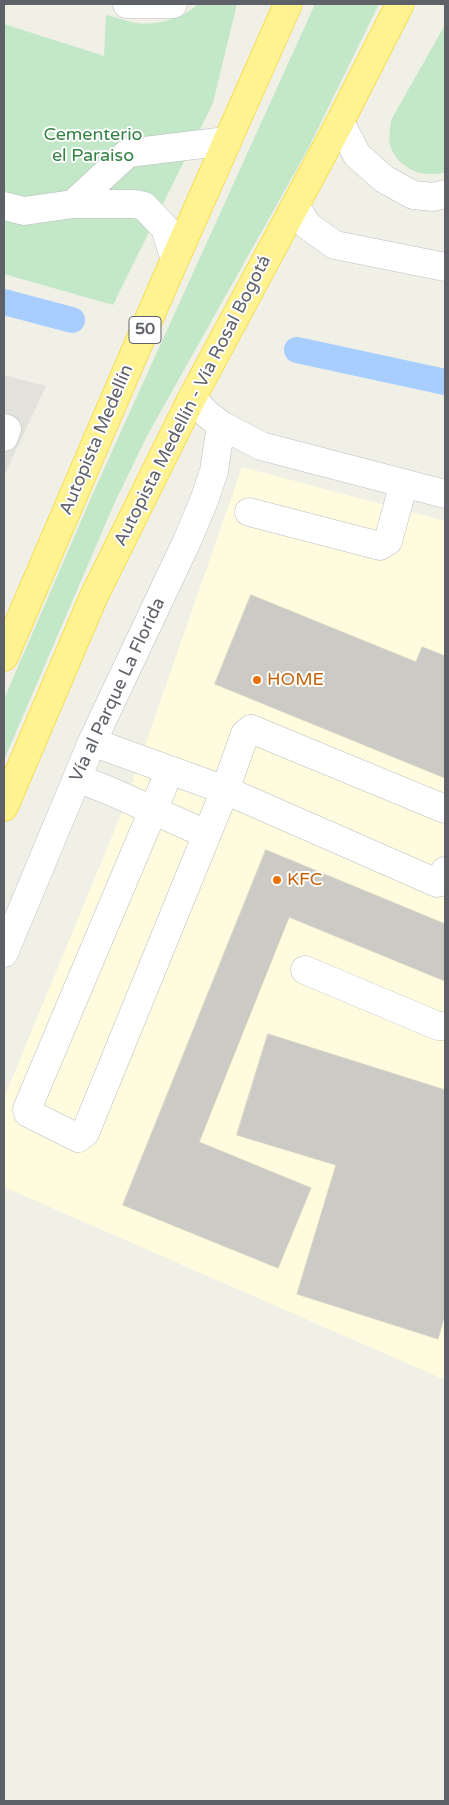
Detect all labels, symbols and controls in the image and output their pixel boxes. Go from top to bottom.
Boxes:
park label: Cementerio el Paraiso [43,124,143,166]
street label: Autopista Medellín - Vía Rosal Bogotá [110,252,276,550]
road number: 50 [129,316,161,344]
street label: Autopista Medellín [56,362,138,518]
street label: Vía al Parque La Florida [66,594,170,786]
place label: HOME [267,669,324,691]
marker: HOME [251,674,263,686]
place label: KFC [287,869,322,891]
marker: KFC [271,874,283,886]

